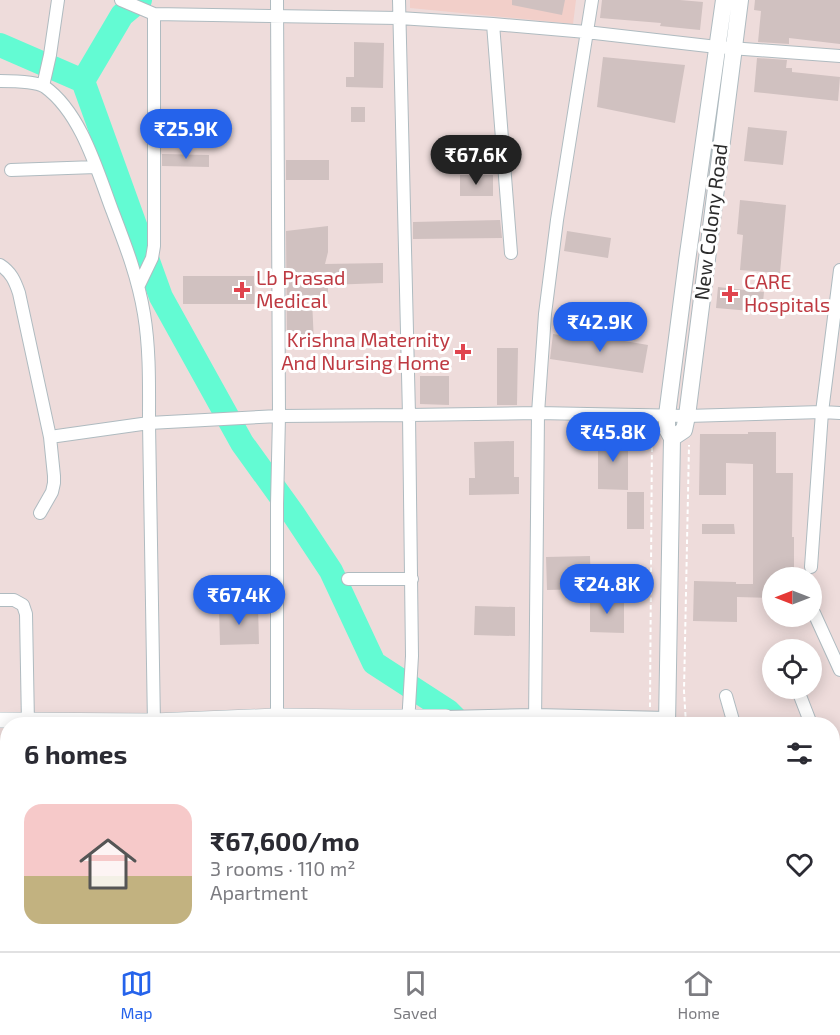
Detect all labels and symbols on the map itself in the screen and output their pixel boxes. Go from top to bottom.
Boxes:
pin: ₹25.9K [137,109,235,160]
pin: ₹67.6K [427,135,525,186]
street label: New Colony Road [688,142,732,302]
place label: Lb Prasad Medical [256,265,346,312]
place label: CARE Hospitals [744,269,830,316]
marker: Lb Prasad Medical [233,281,251,299]
marker: CARE Hospitals [721,285,739,303]
pin: ₹42.9K [551,302,649,353]
place label: Krishna Maternity And Nursing Home [281,327,450,374]
marker: Krishna Maternity And Nursing Home [454,343,472,361]
pin: ₹45.8K [564,412,662,463]
pin: ₹24.8K [558,564,656,615]
north arrow [762,567,822,627]
pin: ₹67.4K [190,575,288,626]

